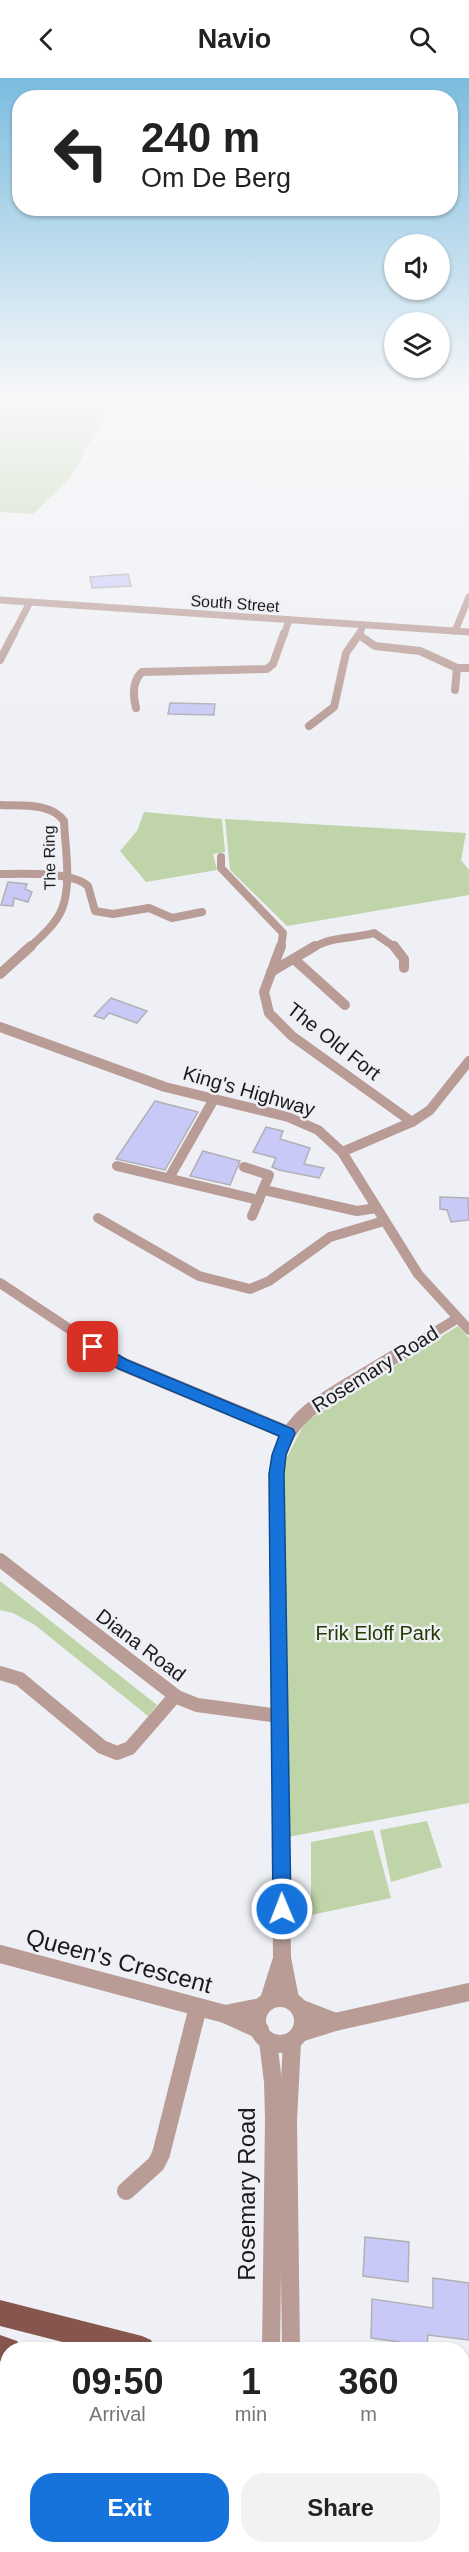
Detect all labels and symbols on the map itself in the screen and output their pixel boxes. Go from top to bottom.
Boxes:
street label: South Street [190,592,280,615]
street label: The Ring [40,825,59,891]
street label: The Old Fort [283,998,385,1084]
street label: King's Highway [181,1062,317,1120]
pin [67,1321,118,1372]
street label: Rosemary Road [308,1321,442,1417]
street label: Diana Road [92,1604,190,1686]
park label: Frik Eloff Park [315,1622,442,1644]
position arrow [250,1877,314,1941]
street label: Queen's Crescent [23,1923,215,1998]
street label: Rosemary Road [233,2107,260,2281]

